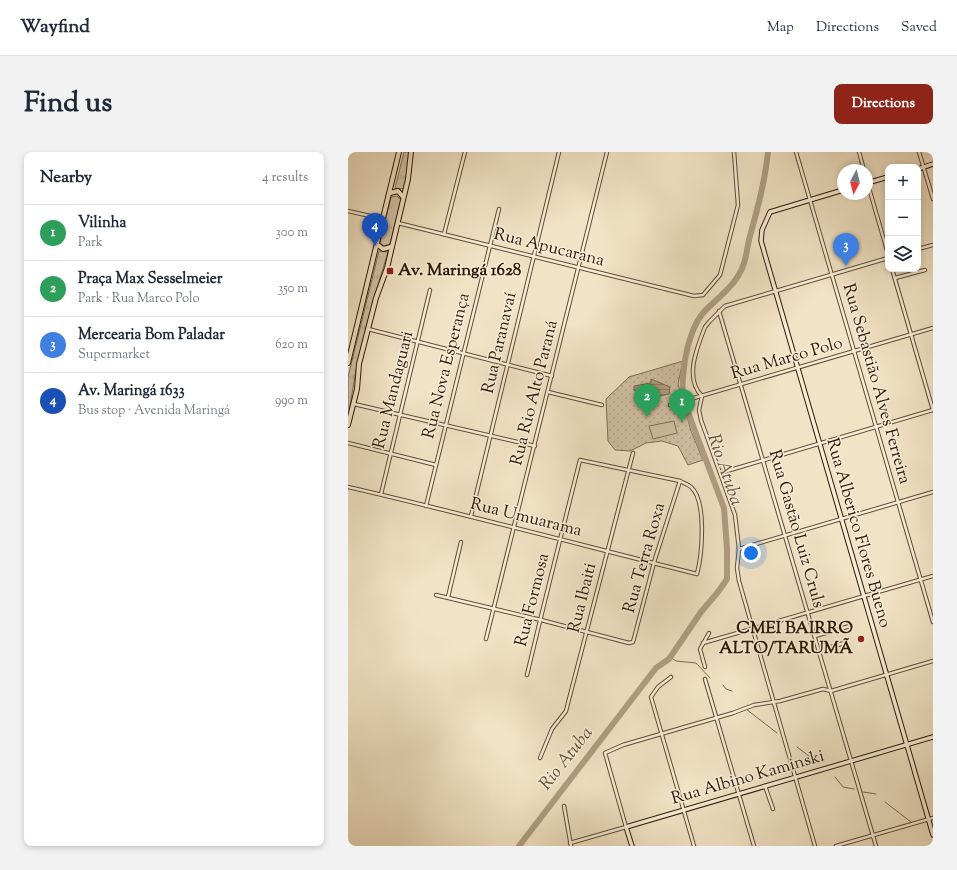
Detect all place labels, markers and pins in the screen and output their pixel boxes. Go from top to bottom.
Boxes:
pin: 4 [362,213,388,246]
pin: 3 [833,233,859,266]
place label: Av. Maringá 1628 [398,259,522,283]
marker: Av. Maringá 1628 [385,266,395,276]
pin: 2 [634,384,660,417]
pin: 1 [669,389,695,422]
place label: CMEI BAIRRO ALTO/TARUMÃ [719,617,853,661]
marker: CMEI BAIRRO ALTO/TARUMÃ [856,634,866,644]

